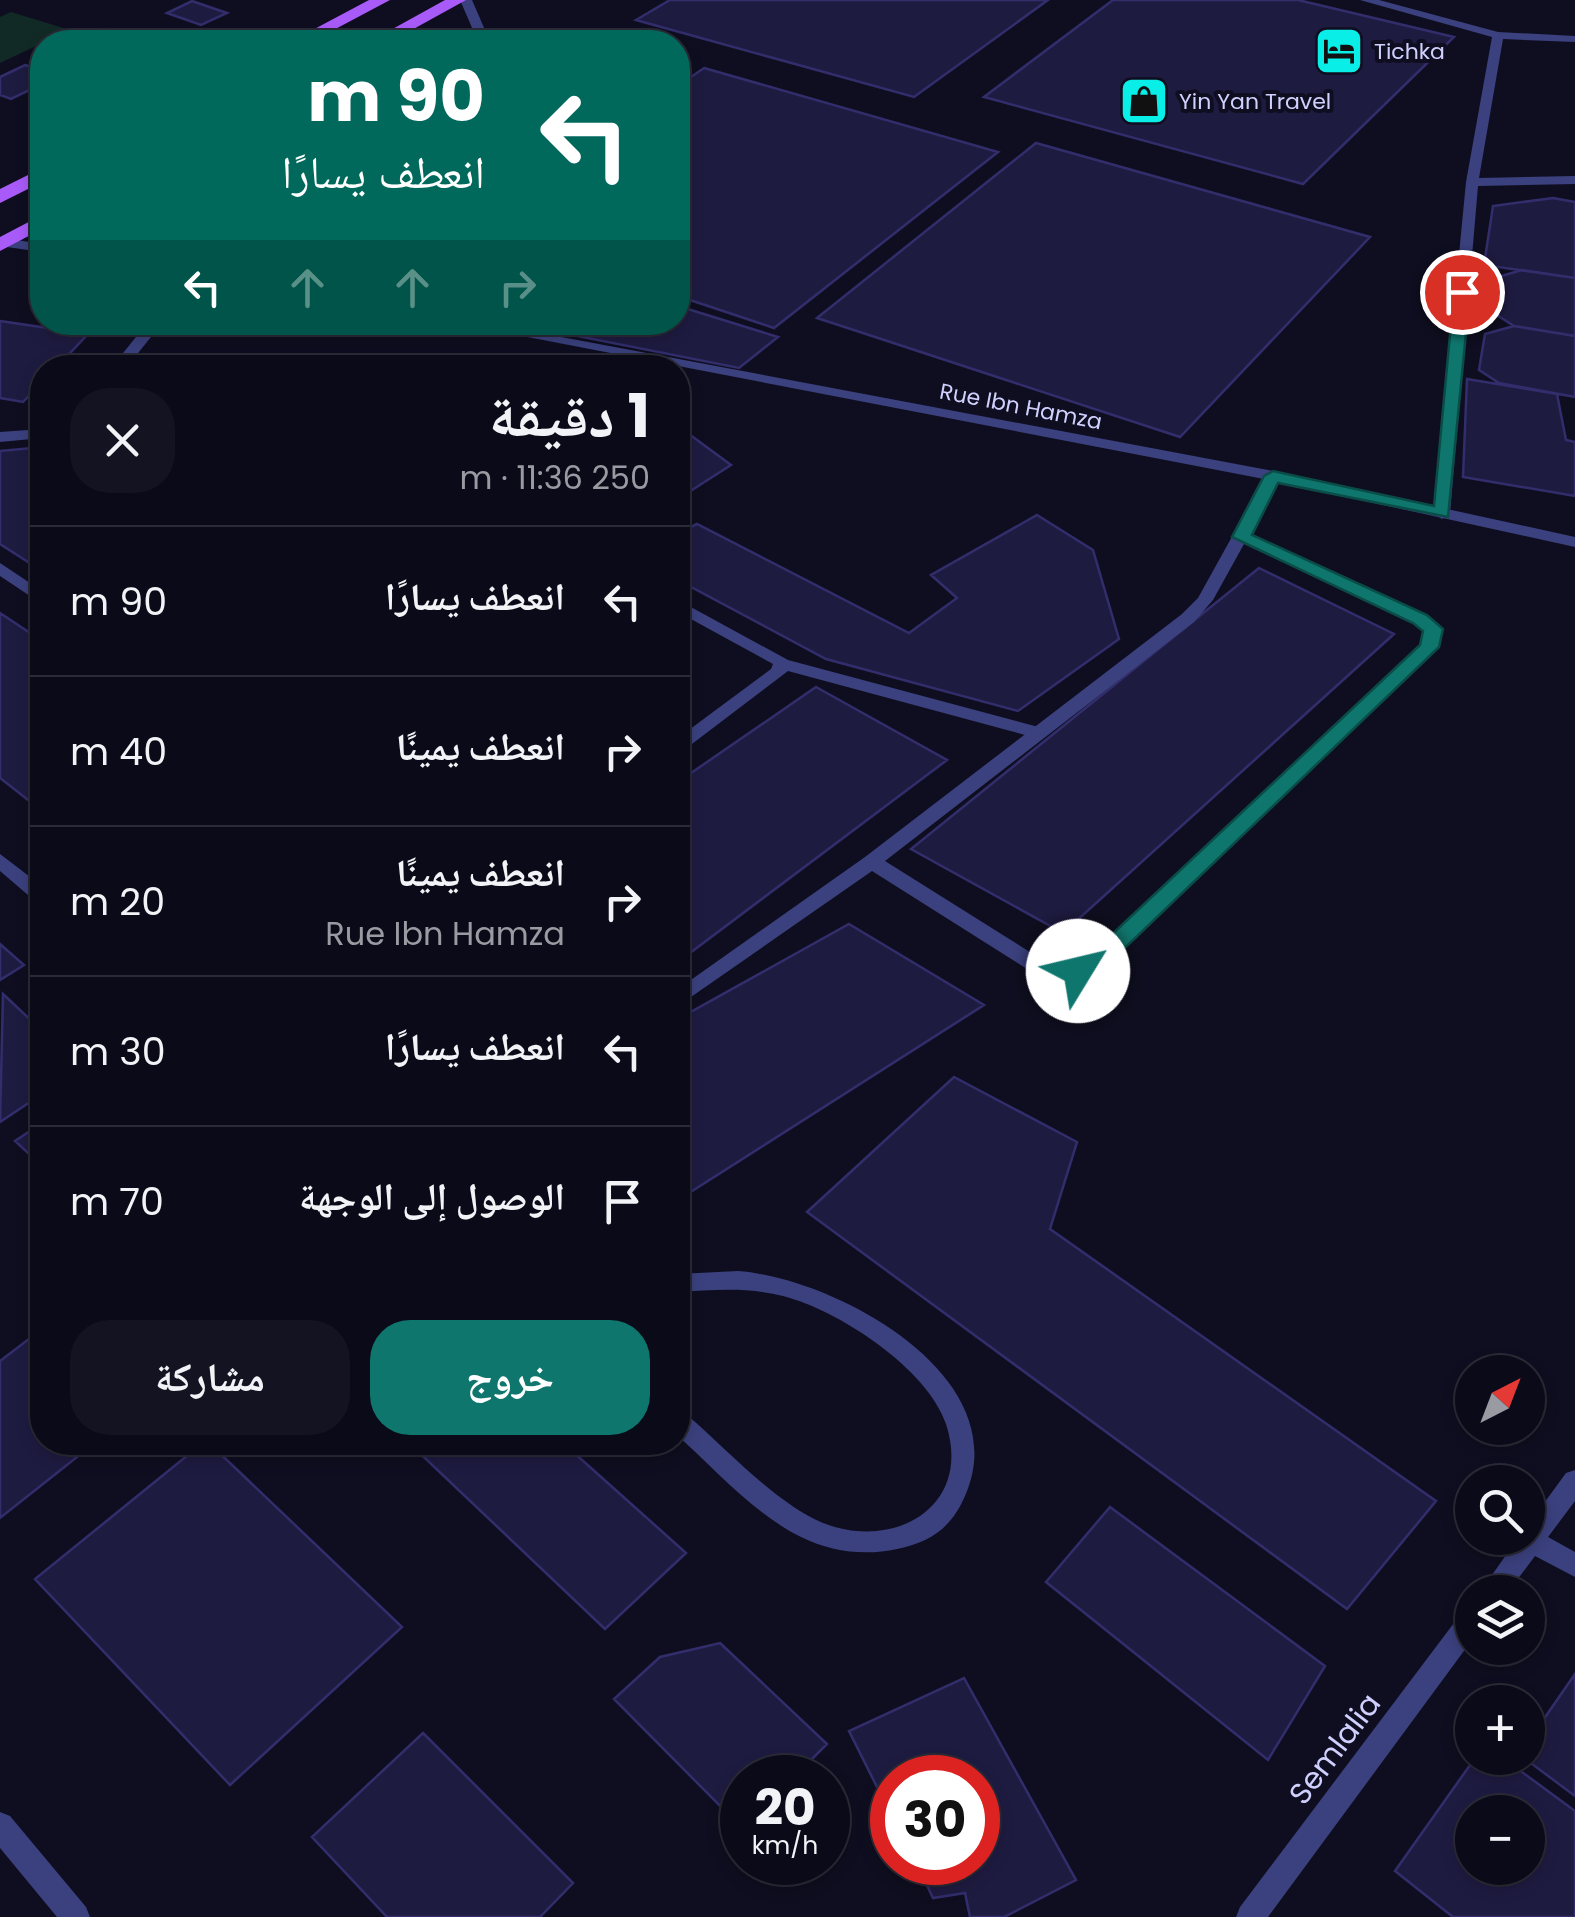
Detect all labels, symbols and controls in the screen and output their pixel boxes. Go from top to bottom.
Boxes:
hotel icon: Tichka [1313,25,1365,77]
place label: Tichka [1374,36,1445,67]
text: 90 m [307,47,485,146]
icon: left [520,70,650,200]
shop icon: Yin Yan Travel [1118,75,1170,127]
place label: Yin Yan Travel [1179,86,1331,117]
text: انعطف يسارًا [281,141,485,204]
pin [1420,250,1505,335]
icon: left [175,260,230,315]
icon: ahead [280,260,335,315]
icon: ahead [385,260,440,315]
icon: right [490,260,545,315]
icon: arrive [1435,265,1490,320]
text: 1 دقيقة [489,374,650,458]
street label: Rue Ibn Hamza [937,376,1105,437]
button: close [70,388,175,493]
text: 250 m · 11:36 [460,455,650,500]
text: انعطف يسارًا [385,570,565,623]
icon: left [595,574,650,629]
text: 90 m [70,575,167,628]
text: انعطف يمينًا [396,720,565,773]
icon: right [595,724,650,779]
text: 40 m [70,725,167,778]
text: انعطف يمينًا [396,846,565,899]
icon: right [595,874,650,929]
text: 20 m [70,875,165,928]
text: Rue Ibn Hamza [325,911,565,956]
position arrow [1026,919,1130,1023]
text: انعطف يسارًا [385,1020,565,1073]
icon: left [595,1024,650,1079]
text: 30 m [70,1025,166,1078]
text: الوصول إلى الوجهة [299,1170,565,1223]
icon: arrive [595,1174,650,1229]
text: 70 m [70,1175,164,1228]
button: مشاركة [70,1320,350,1435]
button: خروج [370,1320,650,1435]
north arrow [1455,1355,1545,1445]
map controls [1455,1355,1545,1885]
button: search [1455,1465,1545,1555]
button: layers [1455,1575,1545,1665]
street label: Semlalia [1278,1684,1391,1813]
button: + [1455,1685,1545,1775]
speed limit sign: 30 [870,1755,1000,1885]
text: 20 [754,1772,816,1843]
button: − [1455,1795,1545,1885]
text: km/h [752,1828,818,1863]

